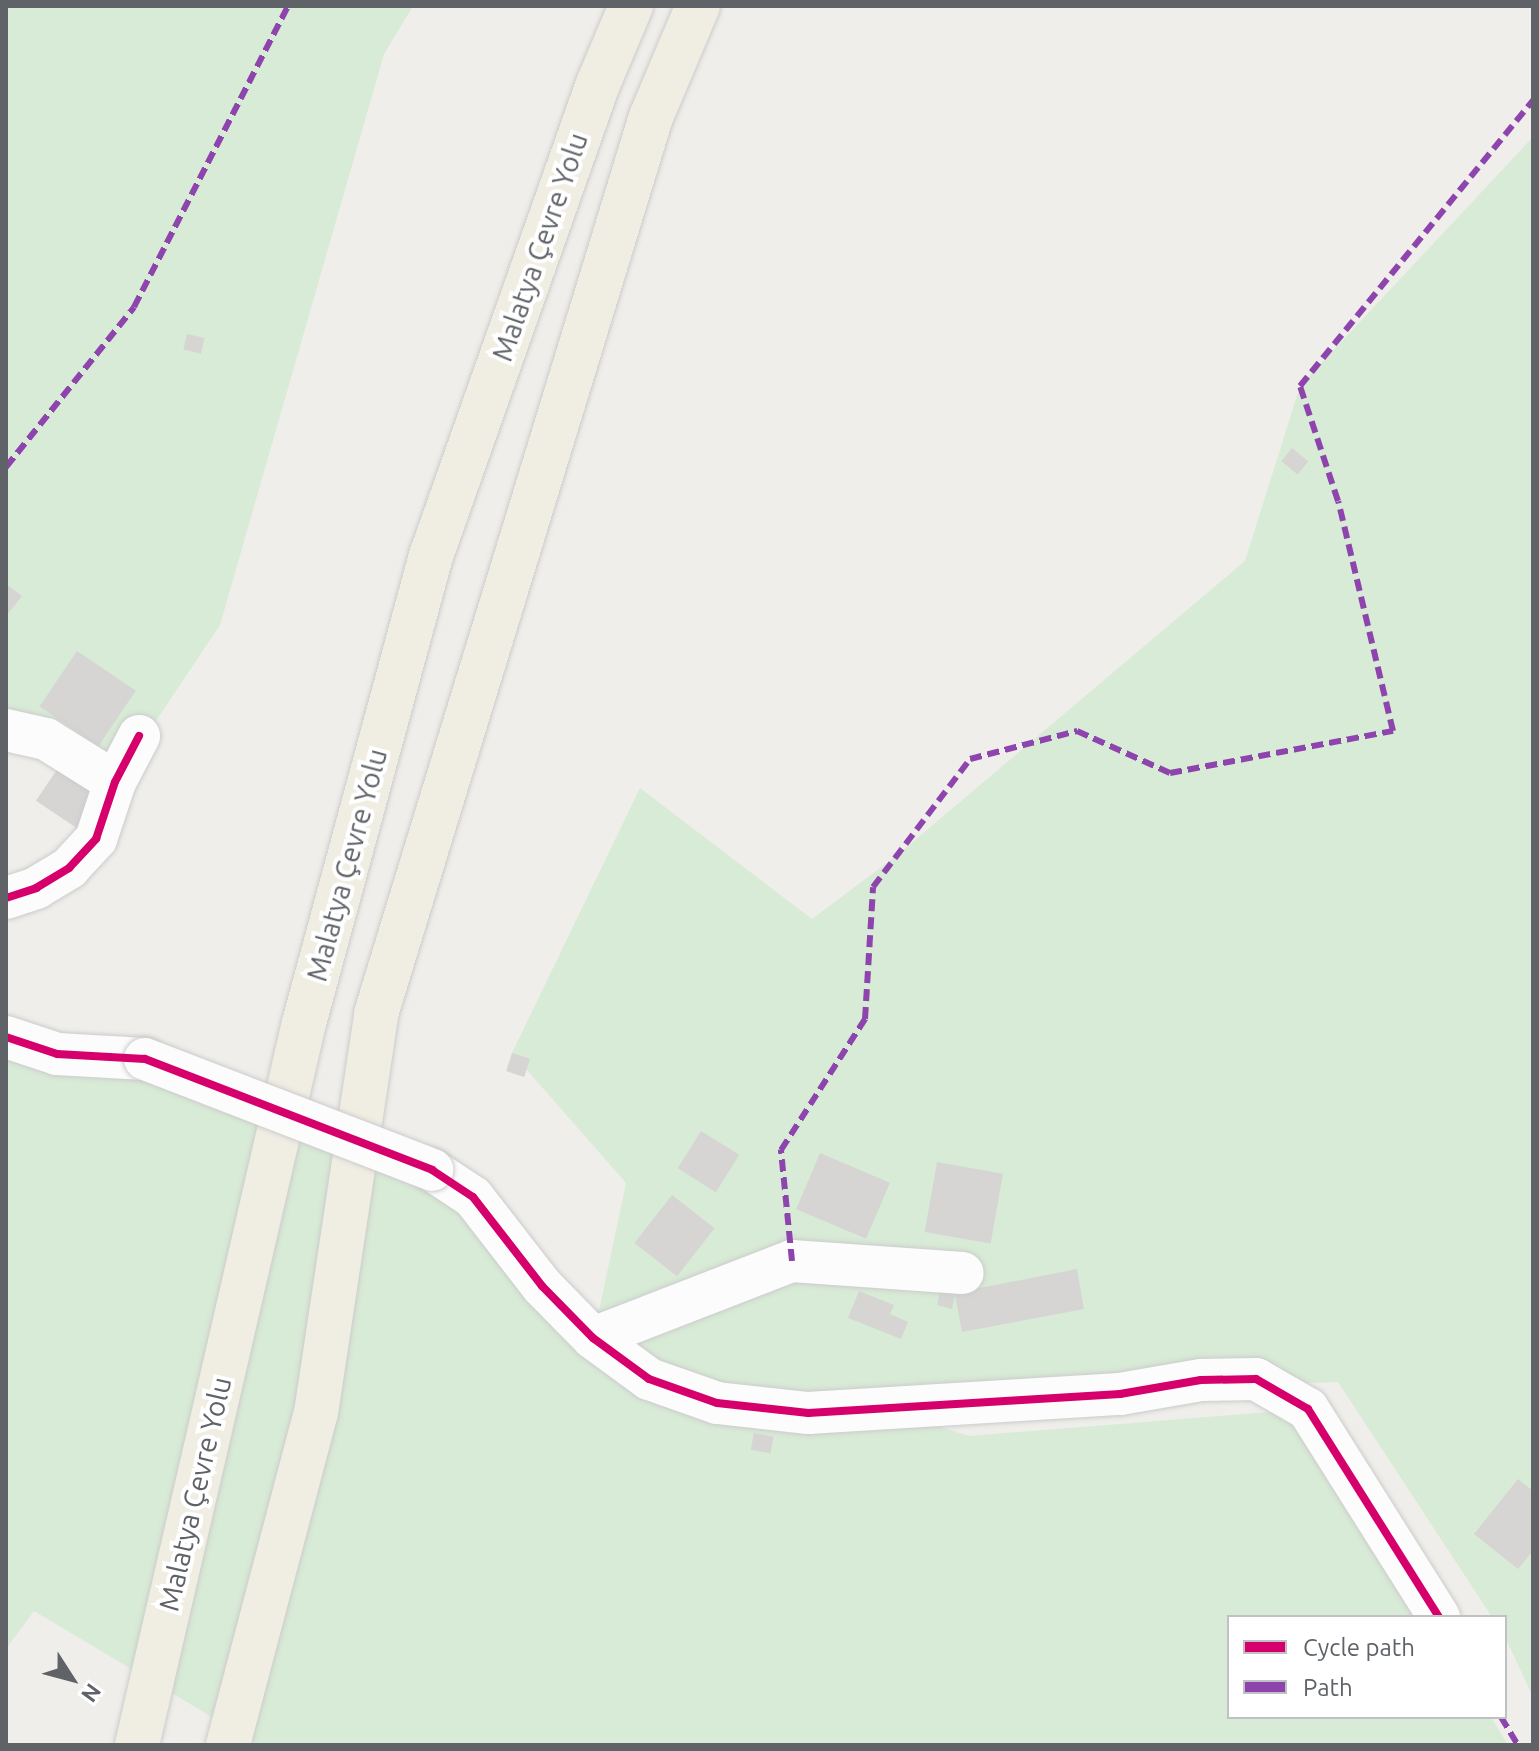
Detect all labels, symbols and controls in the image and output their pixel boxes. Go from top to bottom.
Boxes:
street label: Malatya Çevre Yolu [485,128,595,366]
street label: Malatya Çevre Yolu [300,745,394,985]
street label: Malatya Çevre Yolu [152,1374,238,1614]
legend [1227,1615,1507,1719]
text: Cycle path [1303,1634,1415,1661]
north arrow [32,1639,112,1719]
text: Path [1303,1674,1353,1701]
text: N [77,1679,107,1707]

